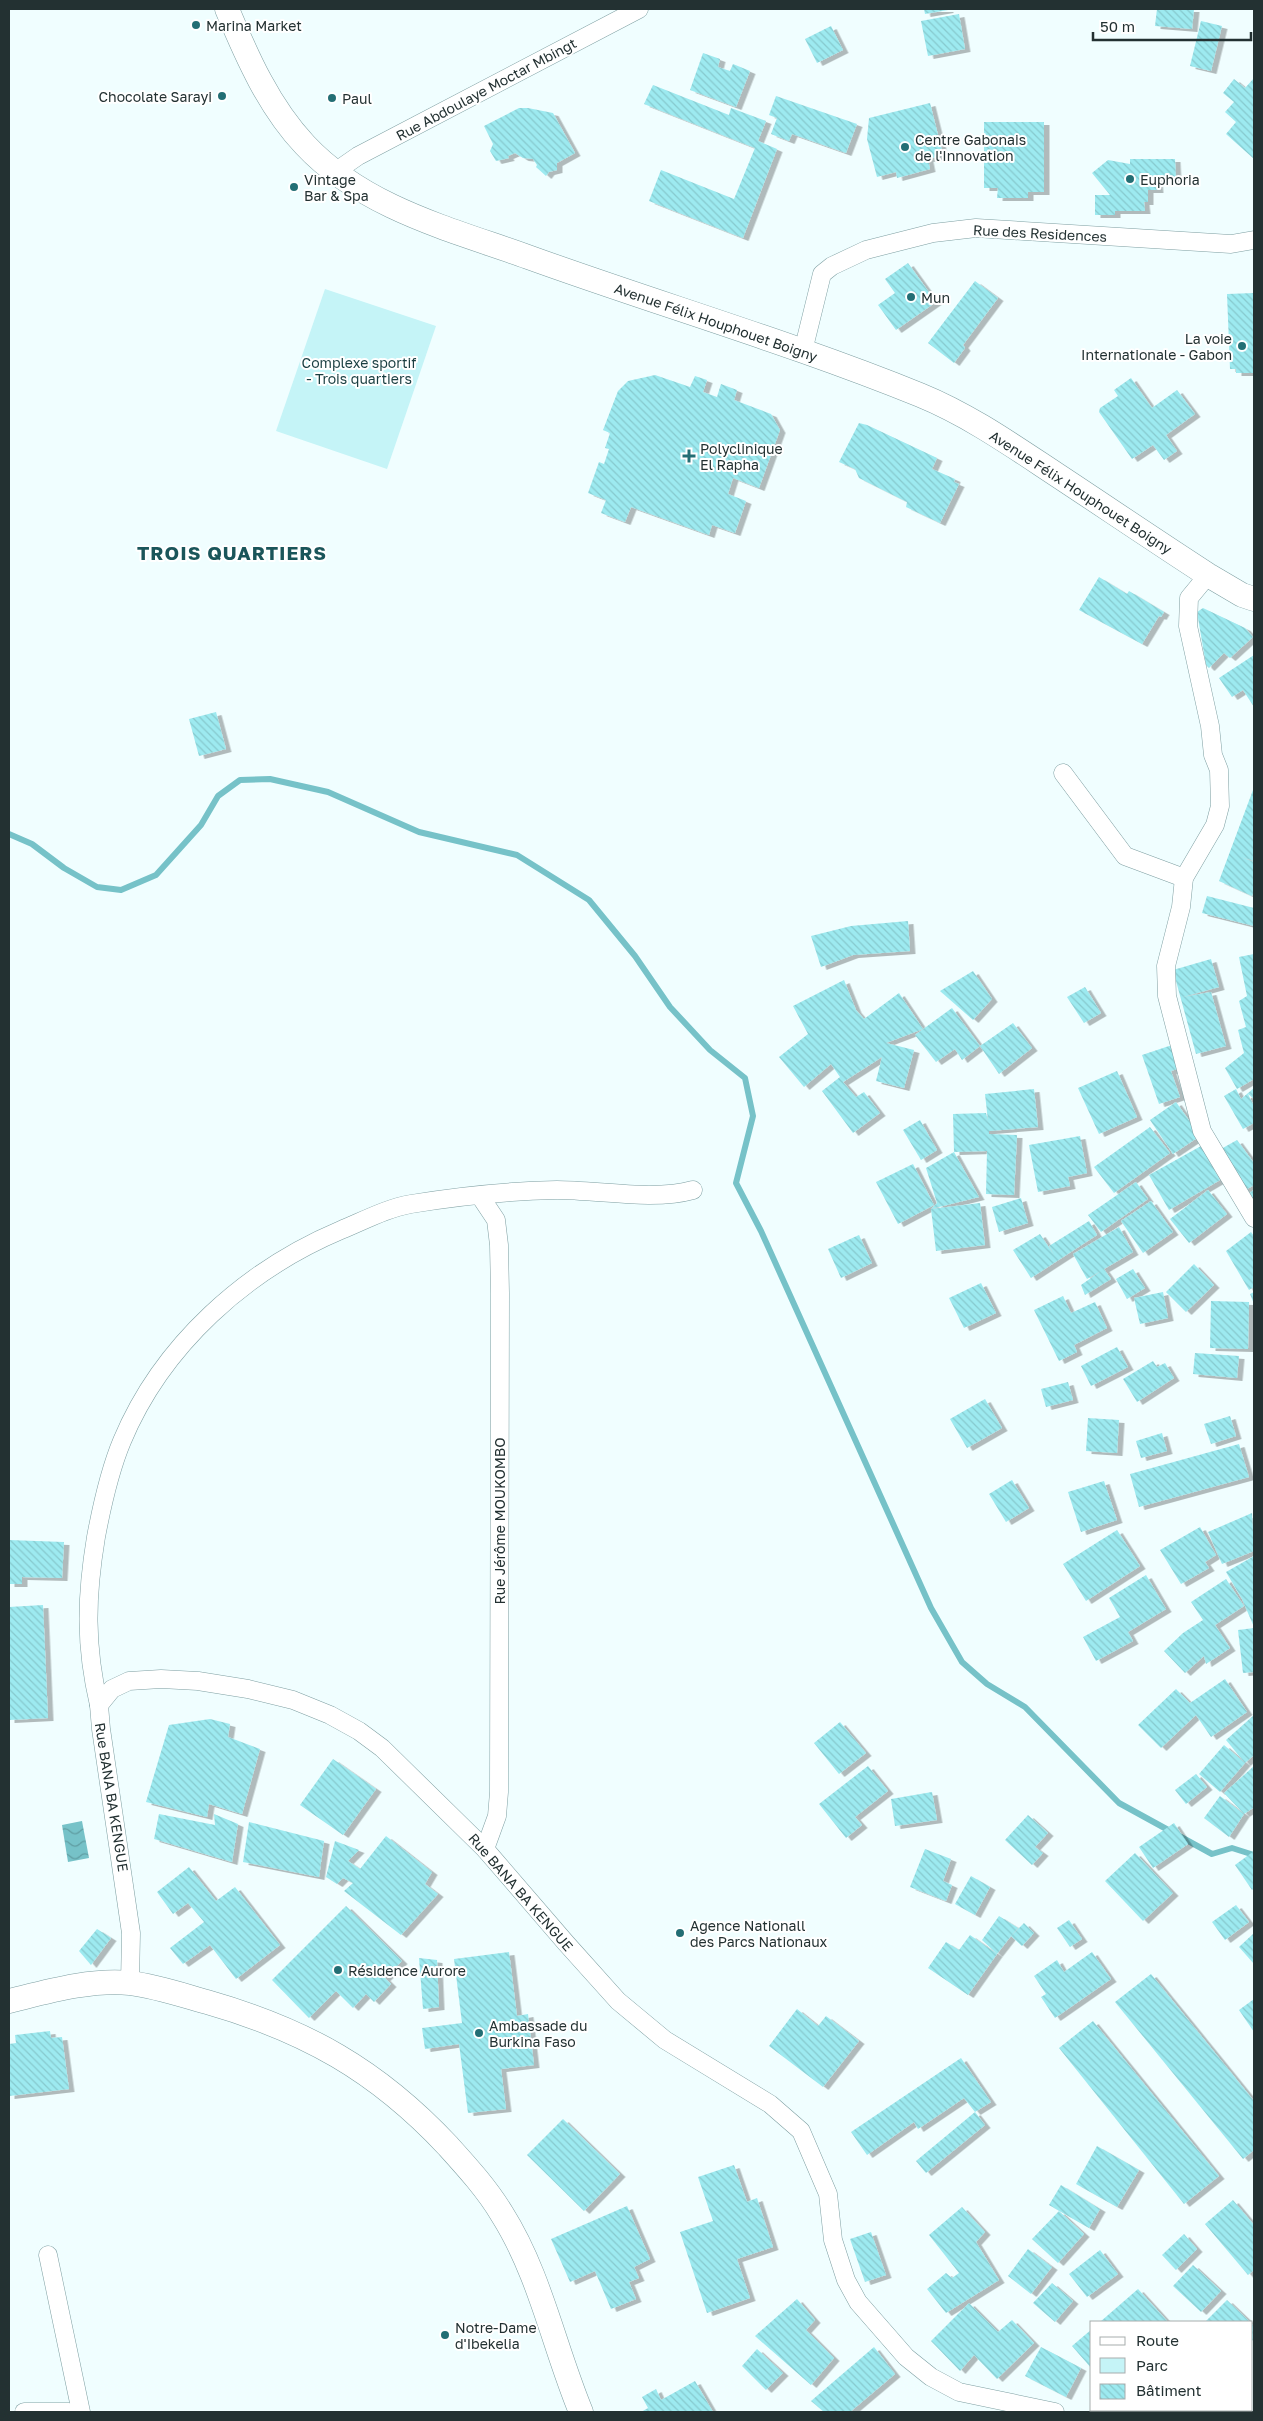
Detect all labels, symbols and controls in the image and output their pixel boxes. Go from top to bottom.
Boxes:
scale bar [1093,10,1250,42]
place label: Marina Market [206,17,302,34]
text: 50 m [1100,17,1135,35]
marker: Marina Market [190,19,202,31]
street label: Rue Abdoulaye Moctar Mbingt [393,34,579,144]
place label: Chocolate Sarayi [99,88,212,105]
marker: Chocolate Sarayi [216,90,228,102]
place label: Paul [342,90,372,107]
marker: Paul [326,92,338,104]
place label: Centre Gabonais de l'Innovation [915,131,1026,164]
marker: Centre Gabonais de l'Innovation [899,141,911,153]
place label: Vintage Bar & Spa [304,171,369,204]
place label: Euphoria [1140,171,1200,188]
marker: Euphoria [1124,173,1136,185]
marker: Vintage Bar & Spa [288,181,300,193]
street label: Rue des Residences [973,221,1107,245]
street label: Avenue Félix Houphouet Boigny [612,279,820,365]
place label: Mun [921,289,950,306]
marker: Mun [905,291,917,303]
place label: La voie Internationale - Gabon [1081,330,1232,363]
marker: La voie Internationale - Gabon [1236,340,1248,352]
park label: Complexe sportif - Trois quartiers [302,354,416,387]
street label: Avenue Félix Houphouet Boigny [987,427,1175,557]
place label: Polyclinique El Rapha [700,440,783,473]
marker: Polyclinique El Rapha [682,449,696,463]
district label: TROIS QUARTIERS [137,541,327,564]
street label: Rue Jérôme MOUKOMBO [491,1437,508,1605]
street label: Rue BANA BA KENGUE [92,1721,132,1873]
street label: Rue BANA BA KENGUE [465,1830,577,1954]
place label: Agence Nationall des Parcs Nationaux [690,1917,828,1950]
marker: Agence Nationall des Parcs Nationaux [674,1927,686,1939]
place label: Résidence Aurore [348,1962,466,1979]
marker: Résidence Aurore [332,1964,344,1976]
place label: Ambassade du Burkina Faso [489,2017,587,2050]
marker: Ambassade du Burkina Faso [473,2027,485,2039]
place label: Notre-Dame d'Ibekelia [455,2319,537,2352]
legend [1090,2321,1253,2411]
marker: Notre-Dame d'Ibekelia [439,2329,451,2341]
text: Route [1136,2331,1179,2349]
text: Parc [1136,2356,1168,2374]
text: Bâtiment [1136,2381,1201,2399]

